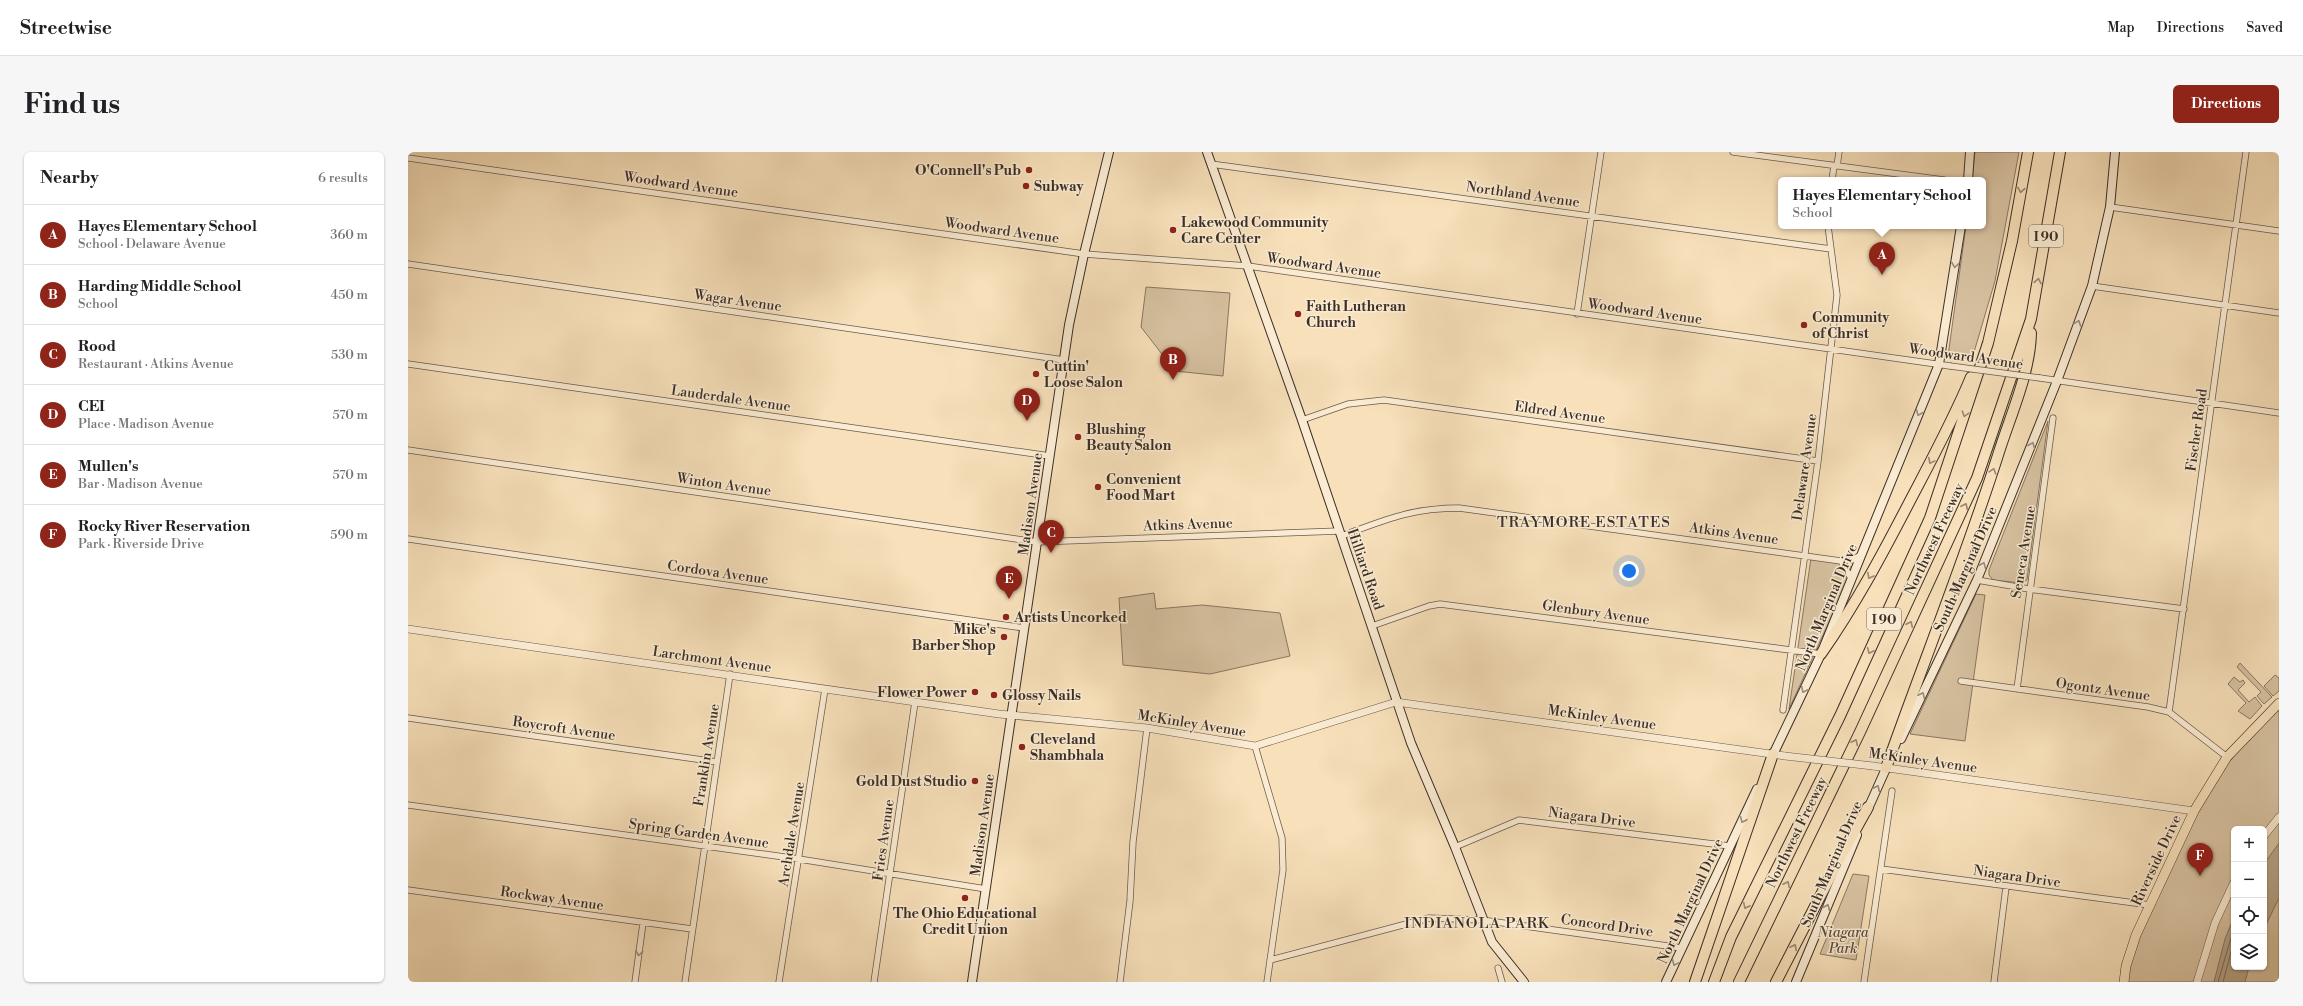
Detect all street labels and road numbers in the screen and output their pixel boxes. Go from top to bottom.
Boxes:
street label: Woodward Avenue [622,168,739,202]
street label: Northland Avenue [1465,178,1581,212]
street label: Woodward Avenue [943,214,1060,248]
road number: I 90 [2029,225,2063,247]
street label: Woodward Avenue [1265,249,1382,283]
street label: Wagar Avenue [692,286,783,316]
street label: Woodward Avenue [1586,295,1703,329]
street label: Woodward Avenue [1907,340,2024,374]
street label: Lauderdale Avenue [670,382,792,416]
street label: Fischer Road [2182,387,2212,473]
street label: Eldred Avenue [1513,398,1607,428]
street label: Delaware Avenue [1789,412,1821,522]
street label: Madison Avenue [1015,452,1047,557]
street label: Winton Avenue [674,469,772,501]
street label: Northwest Freeway [1901,480,1969,598]
street label: South Marginal Drive [1930,504,2002,635]
street label: Seneca Avenue [2008,504,2040,600]
street label: Atkins Avenue [1142,514,1233,536]
street label: Atkins Avenue [1687,519,1780,549]
street label: Hilliard Road [1343,526,1387,613]
street label: North Marginal Drive [1792,541,1862,674]
street label: Cordova Avenue [666,557,770,589]
street label: Glenbury Avenue [1541,597,1651,629]
road number: I 90 [1867,608,1901,630]
street label: Larchmont Avenue [651,643,773,677]
street label: Ogontz Avenue [2055,674,2151,706]
street label: McKinley Avenue [1546,701,1657,735]
street label: Franklin Avenue [690,702,724,808]
street label: McKinley Avenue [1136,707,1247,741]
street label: Roycroft Avenue [511,713,616,745]
street label: McKinley Avenue [1867,744,1978,778]
street label: Madison Avenue [967,773,999,878]
street label: Northwest Freeway [1762,774,1832,891]
street label: Archdale Avenue [775,780,809,889]
street label: Fries Avenue [869,798,899,882]
street label: South Marginal Drive [1797,798,1867,930]
street label: Niagara Drive [1547,804,1637,832]
street label: Riverside Drive [2128,812,2186,909]
street label: Spring Garden Avenue [628,815,770,853]
street label: North Marginal Drive [1654,836,1728,967]
street label: Niagara Drive [1972,862,2062,892]
street label: Rockway Avenue [499,883,605,915]
street label: Concord Drive [1559,911,1654,941]

